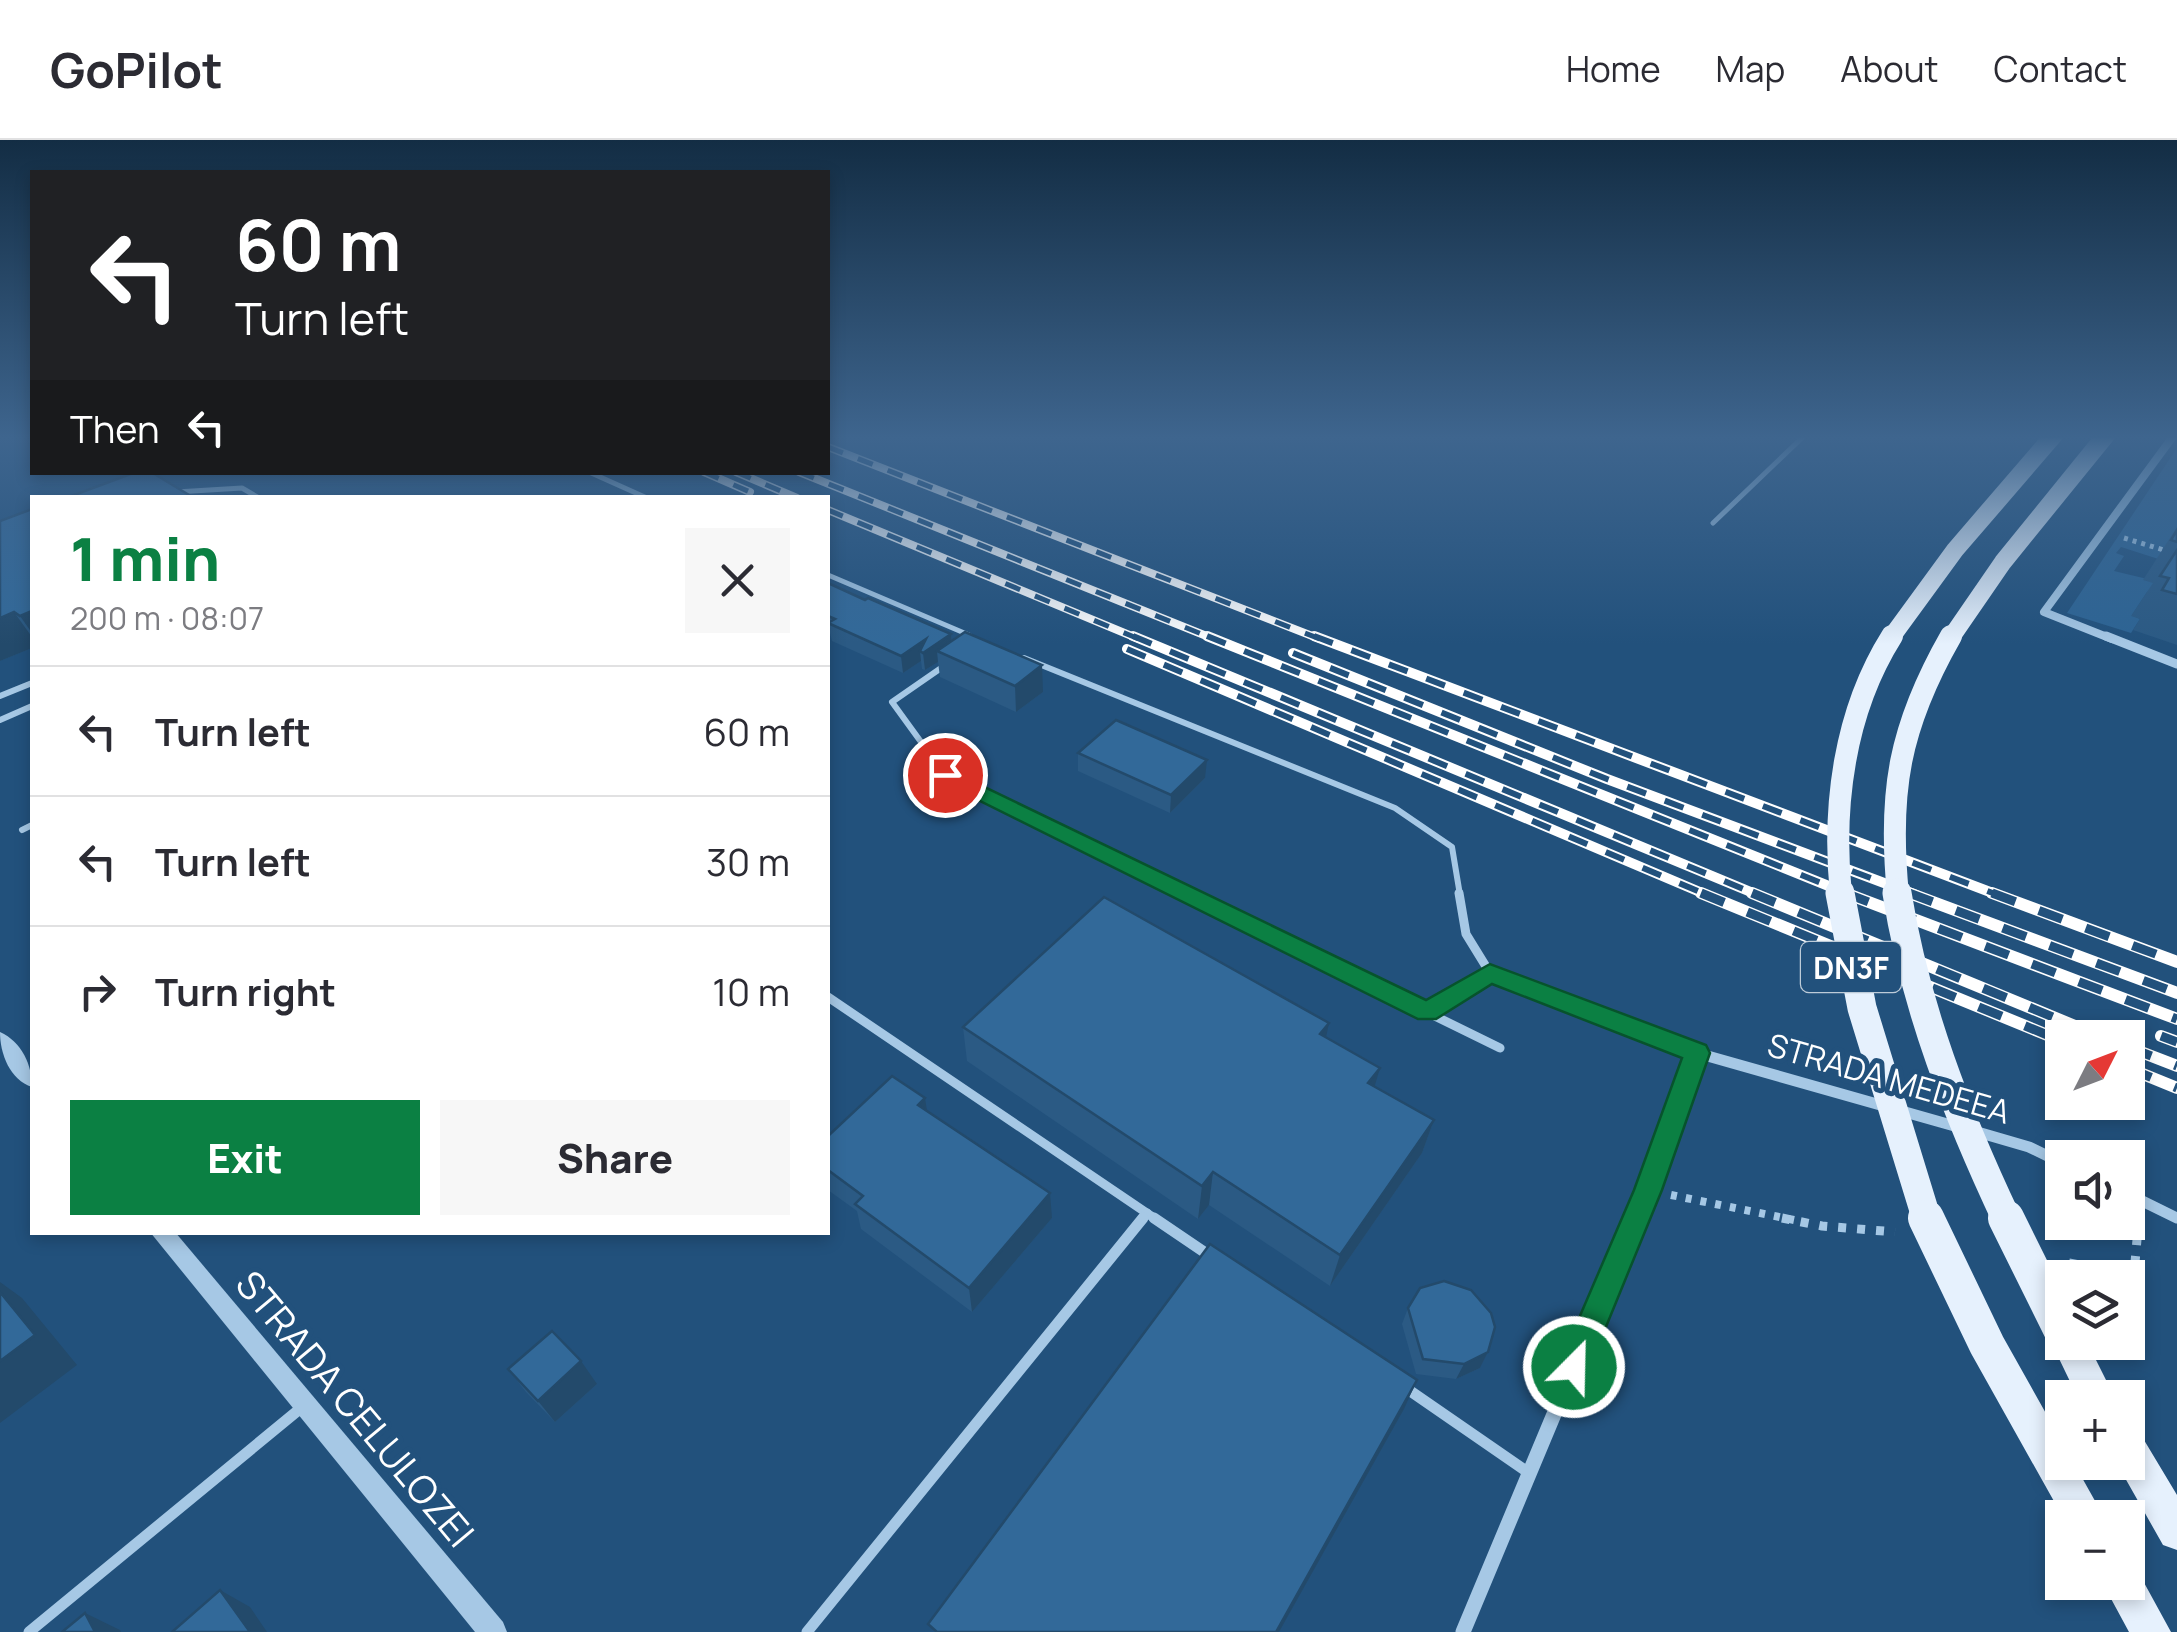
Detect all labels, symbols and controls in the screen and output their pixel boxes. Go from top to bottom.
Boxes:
text: GoPilot [50,37,223,102]
text: Home [1566,45,1661,93]
text: Map [1716,45,1785,93]
text: About [1840,45,1939,93]
text: Contact [1994,45,2127,93]
text: 60 m [235,196,402,292]
icon: left [70,210,200,340]
text: Turn left [235,287,409,349]
icon: left [179,400,234,455]
text: Then [70,402,159,454]
text: 1 min [70,517,220,599]
button: close [685,528,790,633]
text: 200 m · 08:07 [70,596,264,640]
icon: left [70,704,125,759]
text: Turn left [155,705,311,757]
text: 60 m [703,705,790,757]
pin [903,733,988,818]
icon: arrive [918,748,973,803]
icon: left [70,834,125,889]
text: Turn left [155,835,311,887]
text: 30 m [706,835,790,887]
road number: DN3F [1801,942,1901,992]
icon: right [70,964,125,1019]
text: Turn right [155,965,336,1017]
text: 10 m [712,965,790,1017]
north arrow [2045,1020,2145,1120]
map controls [2045,1020,2145,1600]
street label: STRADA MEDEEA [1763,1022,2015,1134]
button: Exit [70,1100,420,1215]
button: Share [440,1100,790,1215]
button: sound [2045,1140,2145,1240]
street label: STRADA CELULOZEI [225,1259,487,1557]
button: layers [2045,1260,2145,1360]
position arrow [1522,1315,1626,1419]
button: + [2045,1380,2145,1480]
button: − [2045,1500,2145,1600]

